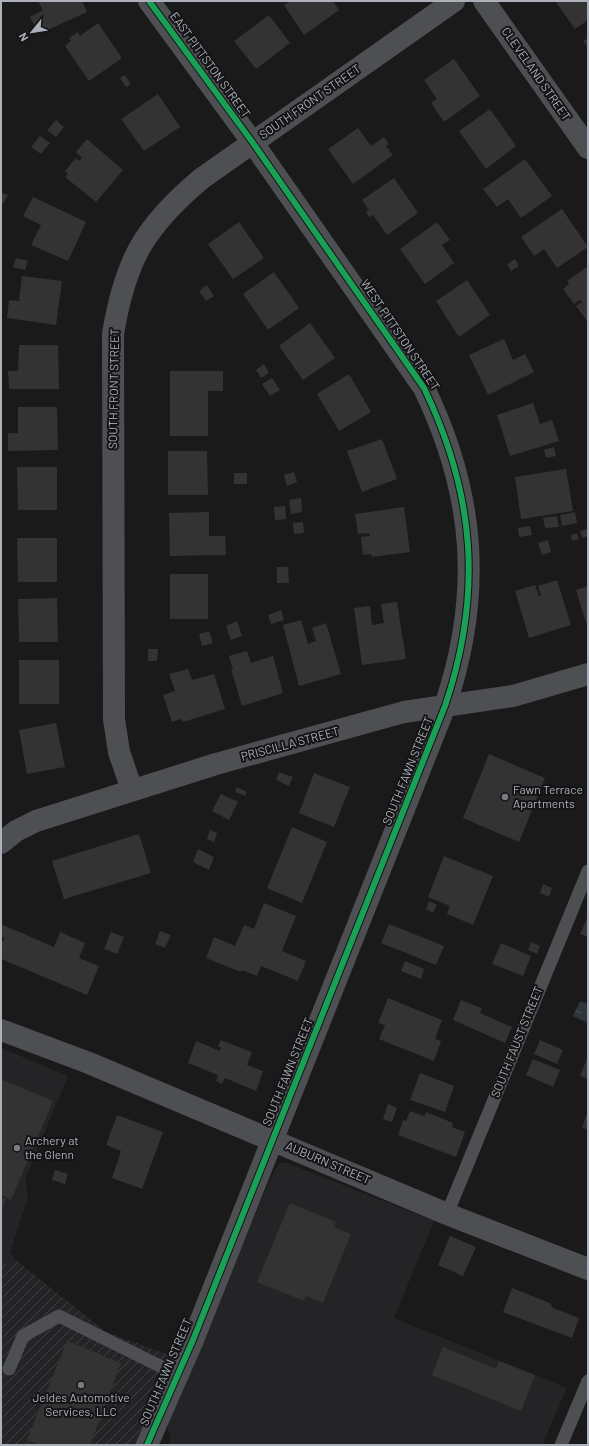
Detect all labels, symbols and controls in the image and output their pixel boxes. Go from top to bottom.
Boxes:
street label: EAST PITTSTON STREET [168,9,254,120]
north arrow [12,12,52,52]
street label: CLEVELAND STREET [499,24,574,123]
text: N [15,31,30,44]
street label: SOUTH FRONT STREET [256,61,363,141]
street label: WEST PITTSTON STREET [358,276,443,393]
street label: SOUTH FRONT STREET [105,328,121,449]
street label: SOUTH FAWN STREET [379,714,435,827]
street label: PRISCILLA STREET [239,723,341,763]
place label: Fawn Terrace Apartments [513,782,583,810]
marker: Fawn Terrace Apartments [500,792,510,802]
street label: SOUTH FAUST STREET [487,984,545,1099]
street label: SOUTH FAWN STREET [259,1015,315,1128]
place label: Archery at the Glenn [25,1133,79,1161]
street label: AUBURN STREET [284,1138,373,1186]
marker: Archery at the Glenn [12,1143,22,1153]
street label: SOUTH FAWN STREET [136,1316,194,1427]
marker: Jeldes Automotive Services, LLC [76,1380,86,1390]
place label: Jeldes Automotive Services, LLC [32,1390,130,1418]

